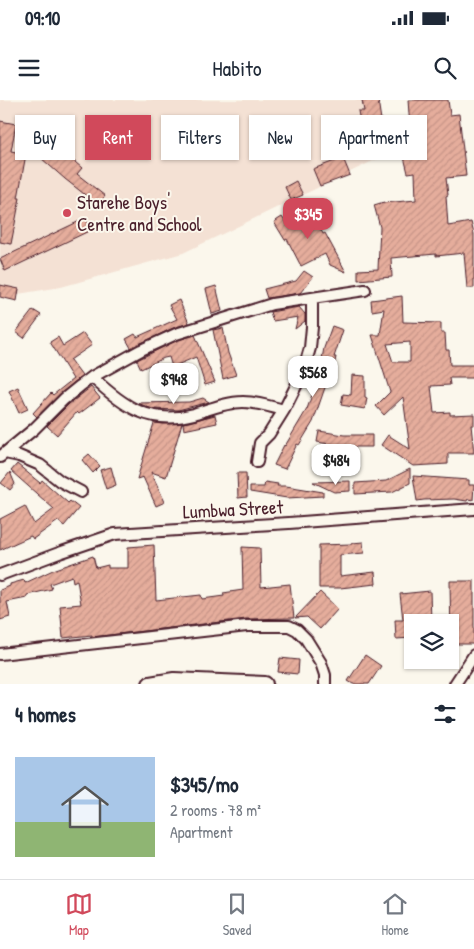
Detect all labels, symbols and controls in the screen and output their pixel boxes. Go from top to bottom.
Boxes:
text: 09:10 [25,5,60,31]
text: Habito [212,53,262,83]
icon: menu [15,54,43,82]
icon: search [431,54,459,82]
chip: Buy [15,115,75,160]
chip: Rent [85,115,151,160]
chip: Filters [161,115,239,160]
chip: New [249,115,311,160]
chip: Apartment [321,115,427,160]
place label: Starehe Boys' Centre and School [77,189,203,237]
pin: $345 [278,198,338,240]
text: $345 [294,203,322,225]
marker: Starehe Boys' Centre and School [61,207,73,219]
pin: $568 [283,356,343,398]
text: $568 [299,361,327,383]
pin: $948 [144,362,204,405]
text: $948 [161,368,187,390]
pin: $484 [306,444,366,486]
text: $484 [322,449,350,471]
street label: Lumbwa Street [182,493,284,525]
map controls [404,614,459,669]
button: layers [404,614,459,669]
text: 4 homes [15,700,76,729]
icon: filters [431,700,459,728]
text: $345/mo [170,770,238,799]
icon: home [55,777,115,837]
text: 2 rooms · 78 m² [170,799,261,821]
text: Apartment [170,821,233,843]
tab: Map [65,890,93,939]
tab: Saved [223,890,251,939]
tab: Home [381,890,409,939]

